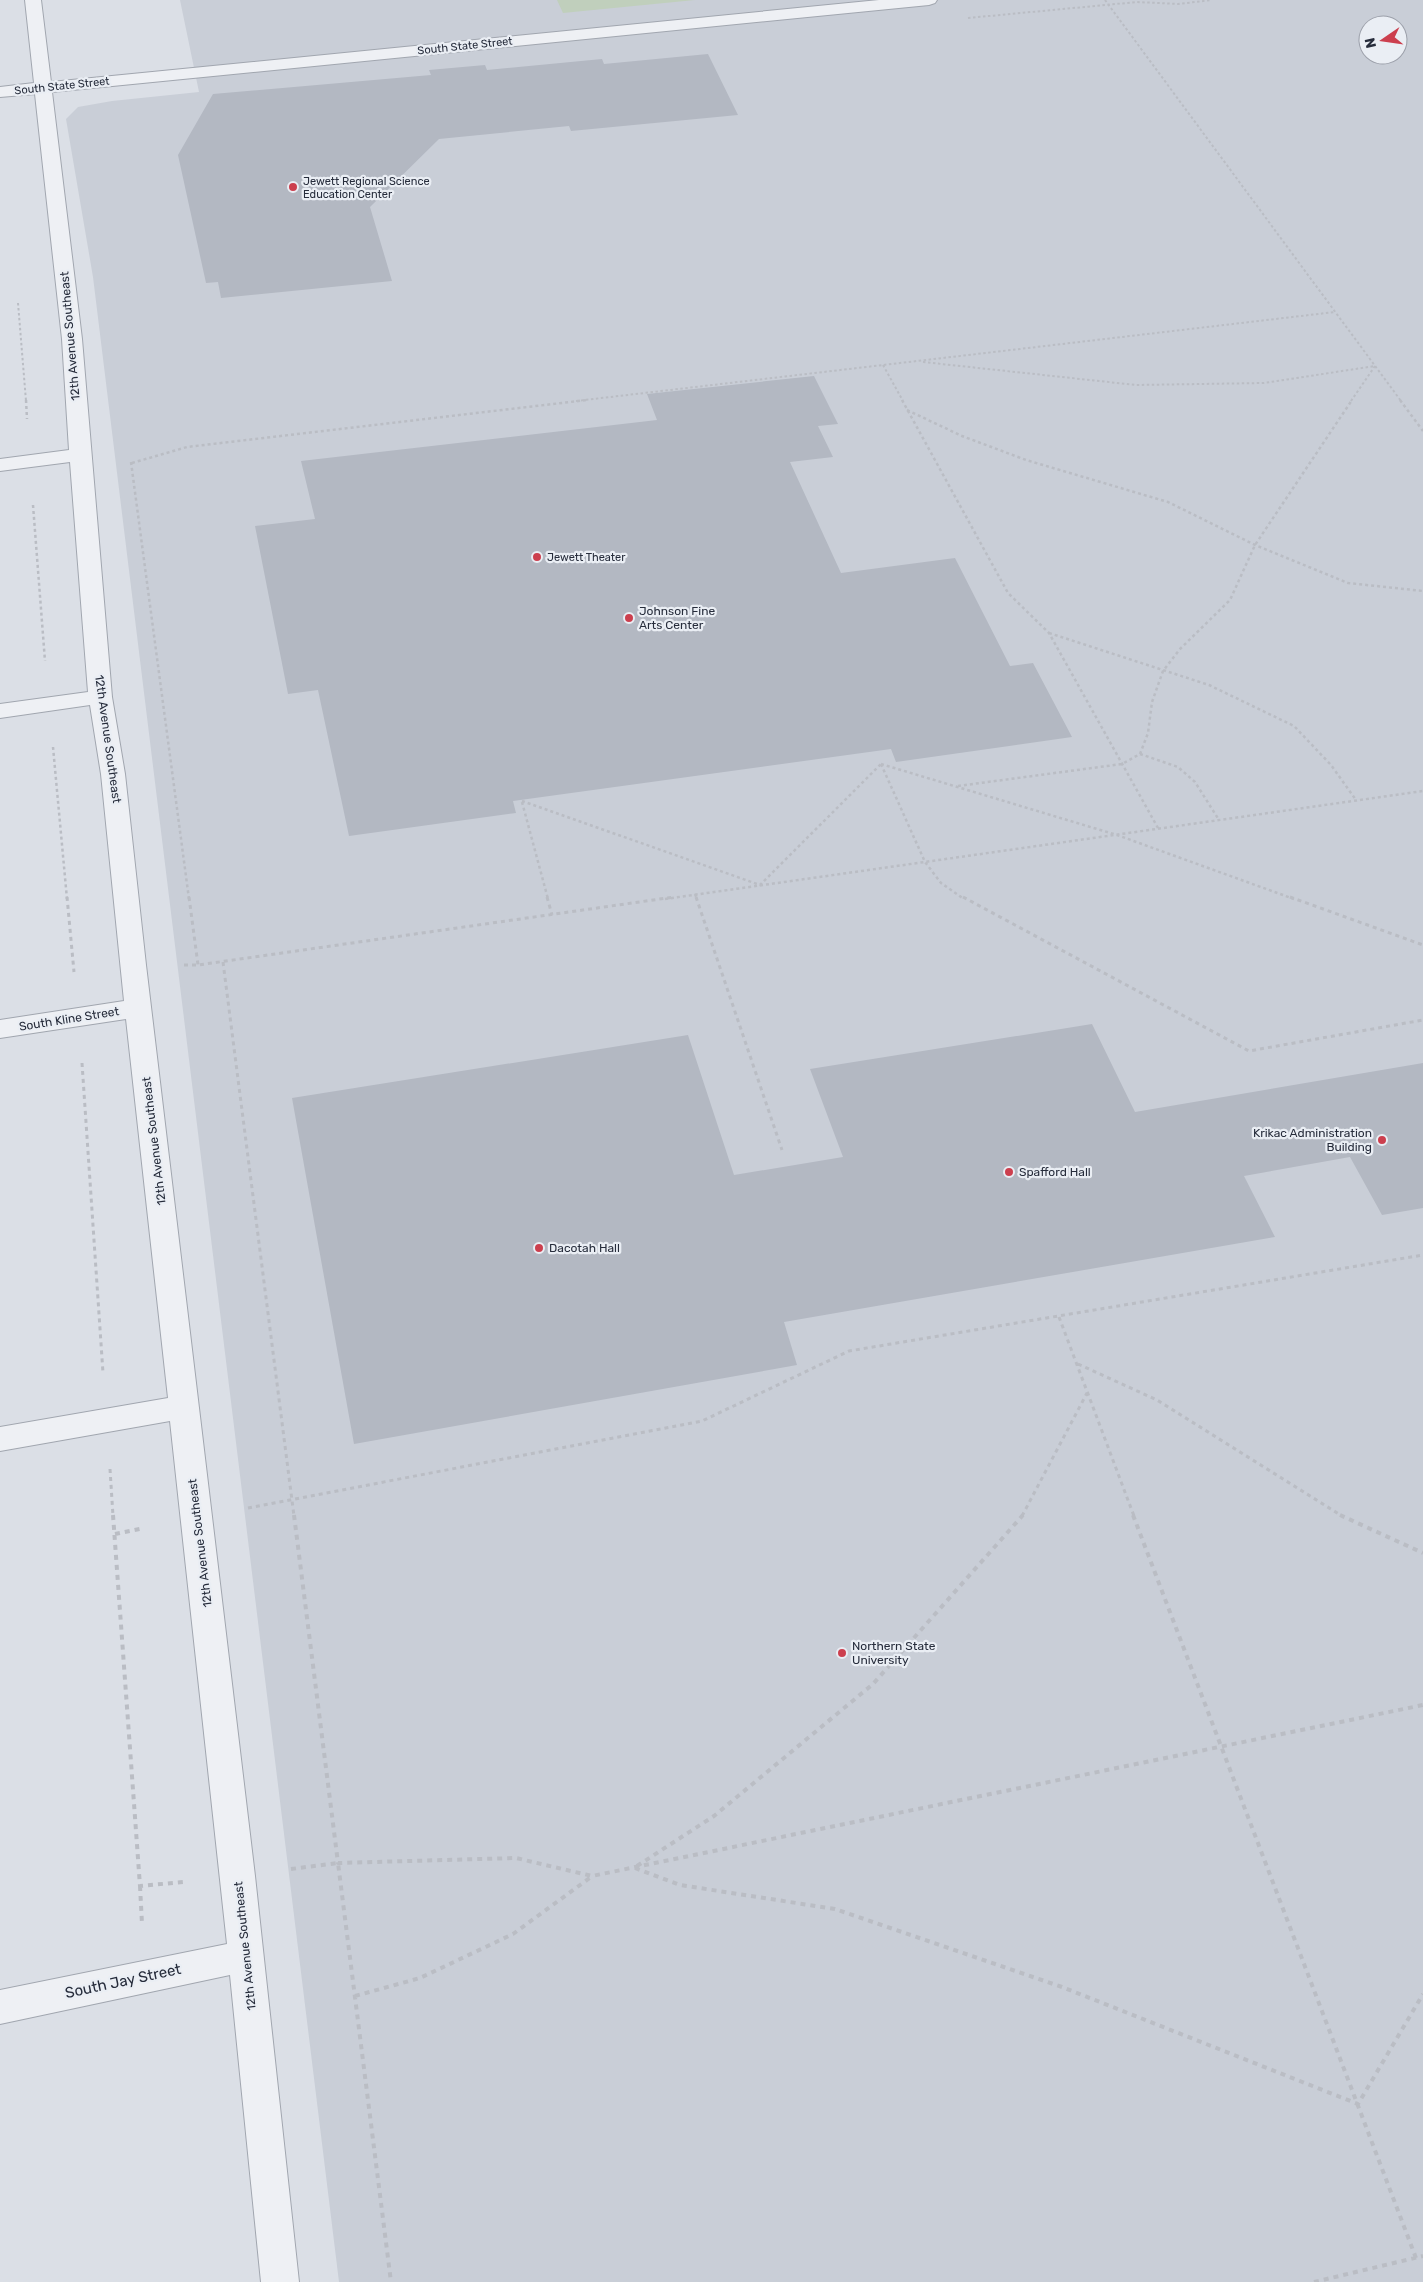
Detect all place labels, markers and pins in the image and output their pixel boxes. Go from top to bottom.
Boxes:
place label: Jewett Regional Science Education Center [303,175,430,201]
marker: Jewett Regional Science Education Center [287,181,299,193]
marker: Jewett Theater [531,551,543,563]
place label: Jewett Theater [547,551,626,564]
place label: Johnson Fine Arts Center [639,604,715,632]
marker: Johnson Fine Arts Center [623,612,635,624]
place label: Krikac Administration Building [1253,1126,1372,1154]
marker: Krikac Administration Building [1376,1134,1388,1146]
place label: Spafford Hall [1019,1165,1091,1179]
marker: Spafford Hall [1003,1166,1015,1178]
place label: Dacotah Hall [549,1241,620,1255]
marker: Dacotah Hall [533,1242,545,1254]
place label: Northern State University [852,1639,936,1667]
marker: Northern State University [836,1647,848,1659]

